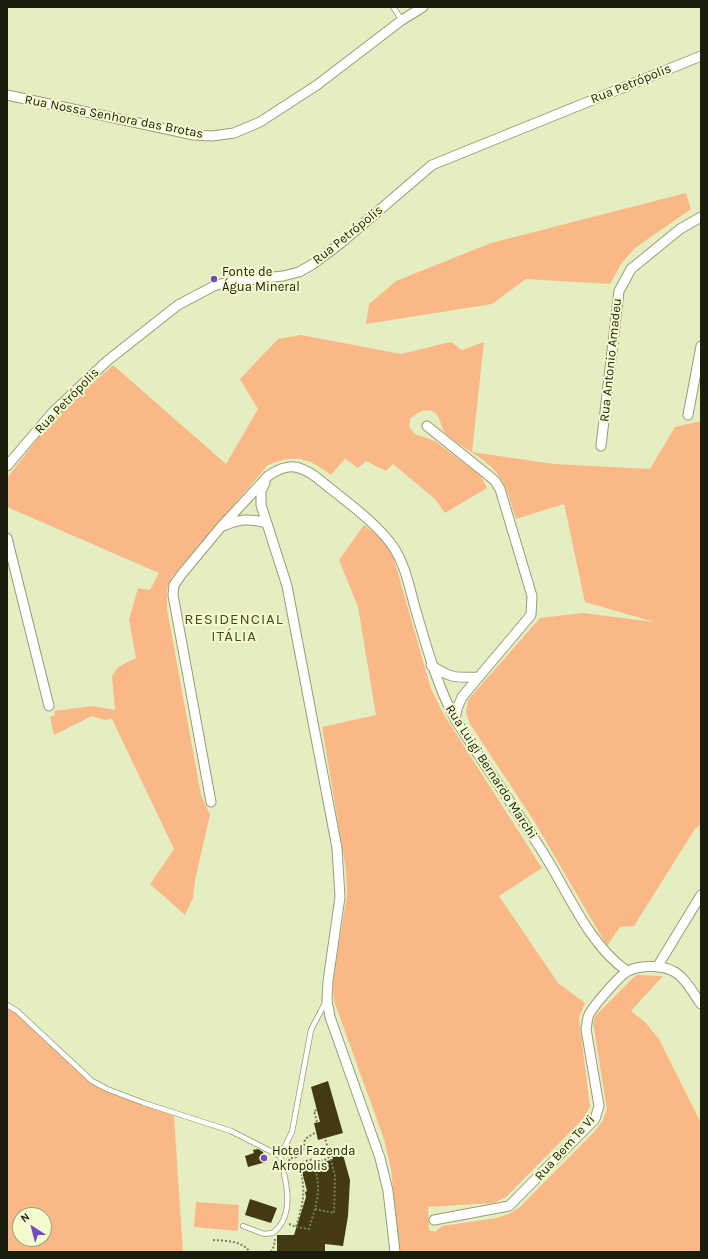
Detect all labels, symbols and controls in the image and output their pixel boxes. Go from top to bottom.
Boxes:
street label: Rua Petrópolis [588,61,674,107]
street label: Rua Nossa Senhora das Brotas [23,92,205,142]
street label: Rua Petrópolis [310,202,386,268]
place label: Fonte de Água Mineral [222,264,300,295]
marker: Fonte de Água Mineral [209,274,219,284]
street label: Rua Antonio Amadeu [597,297,625,423]
street label: Rua Petrópolis [32,365,102,437]
district label: RESIDENCIAL ITÁLIA [184,611,284,646]
street label: Rua Luigi Bernardo Marchi [442,702,540,842]
street label: Rua Bem Te Vi [532,1112,598,1184]
place label: Hotel Fazenda Akropolis [272,1143,355,1174]
marker: Hotel Fazenda Akropolis [259,1153,269,1163]
north arrow [12,1207,52,1247]
text: N [18,1210,32,1225]

